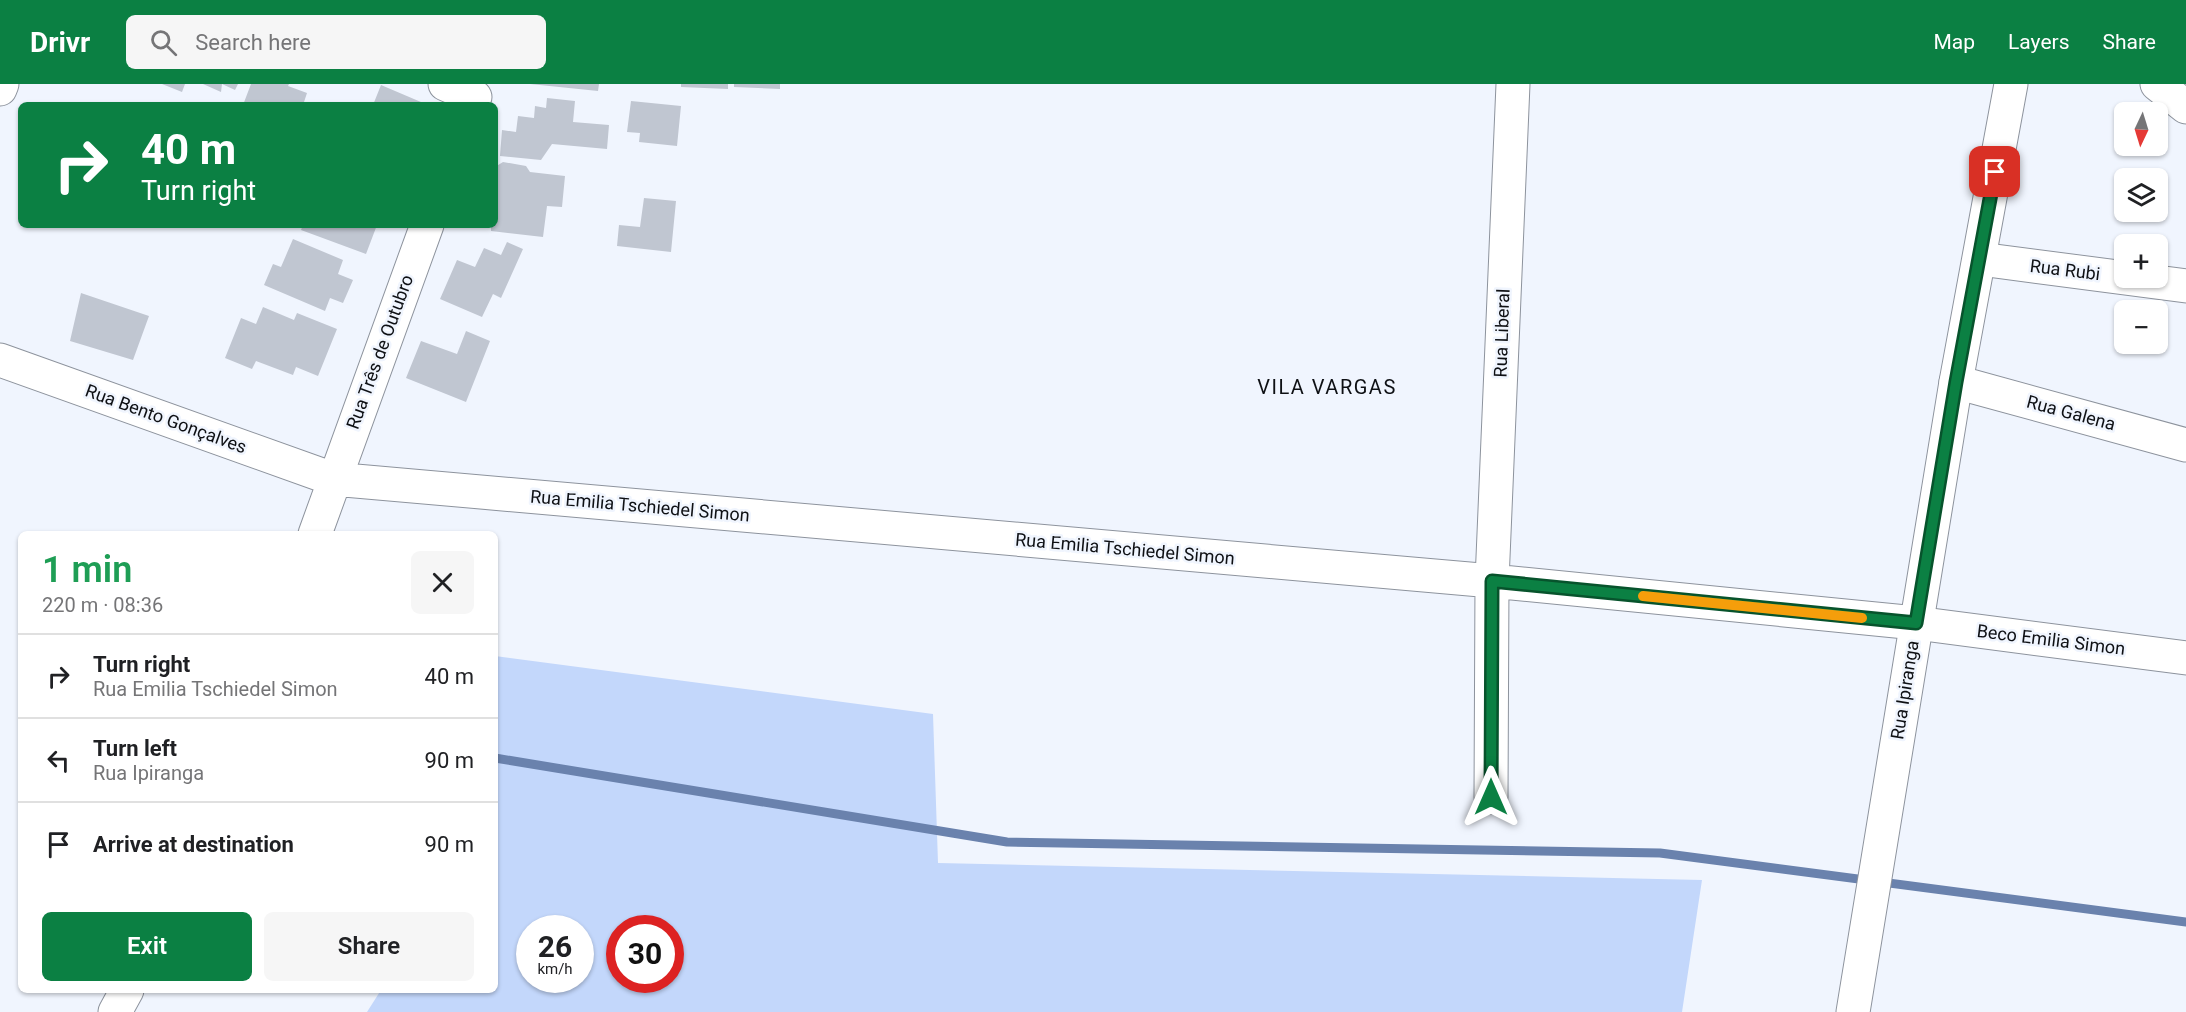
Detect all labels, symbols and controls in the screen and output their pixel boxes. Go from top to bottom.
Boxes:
search box [126,15,546,69]
text: Drivr [30,26,90,59]
icon: search [147,26,180,59]
text: Search here [195,30,311,55]
text: Map [1933,30,1975,54]
text: Layers [2008,30,2069,54]
text: Share [2102,30,2156,54]
north arrow [2114,102,2168,156]
map controls [2114,102,2168,354]
text: 40 m [141,125,236,174]
icon: right [42,126,120,204]
pin [1969,146,2020,197]
icon: arrive [1978,155,2011,188]
button: layers [2114,168,2168,222]
text: Turn right [141,175,256,207]
button: + [2114,234,2168,288]
street label: Rua Rubi [2029,255,2101,284]
street label: Rua Três de Outubro [342,272,417,432]
street label: Rua Liberal [1489,288,1514,378]
button: − [2114,300,2168,354]
district label: VILA VARGAS [1257,375,1397,399]
street label: Rua Bento Gonçalves [83,380,250,457]
street label: Rua Galena [2024,391,2118,434]
street label: Rua Emilia Tschiedel Simon [529,485,751,526]
street label: Rua Emilia Tschiedel Simon [1014,528,1236,569]
text: 1 min [42,549,132,591]
button: close [411,551,474,614]
text: 220 m · 08:36 [42,593,163,617]
street label: Beco Emilia Simon [1976,620,2126,659]
street label: Rua Ipiranga [1886,639,1923,741]
text: Turn right [93,652,190,677]
icon: right [42,660,75,693]
text: 40 m [425,664,474,689]
text: Rua Emilia Tschiedel Simon [93,677,338,701]
text: Turn left [93,736,177,761]
icon: left [42,744,75,777]
text: 90 m [425,748,474,773]
text: Rua Ipiranga [93,761,204,785]
position arrow [1459,765,1523,829]
icon: arrive [42,828,75,861]
text: Arrive at destination [93,832,294,857]
text: 90 m [425,832,474,857]
button: Exit [42,912,252,981]
button: Share [264,912,474,981]
speed limit sign: 30 [606,915,684,993]
text: 26 [538,929,572,964]
text: km/h [537,960,573,978]

